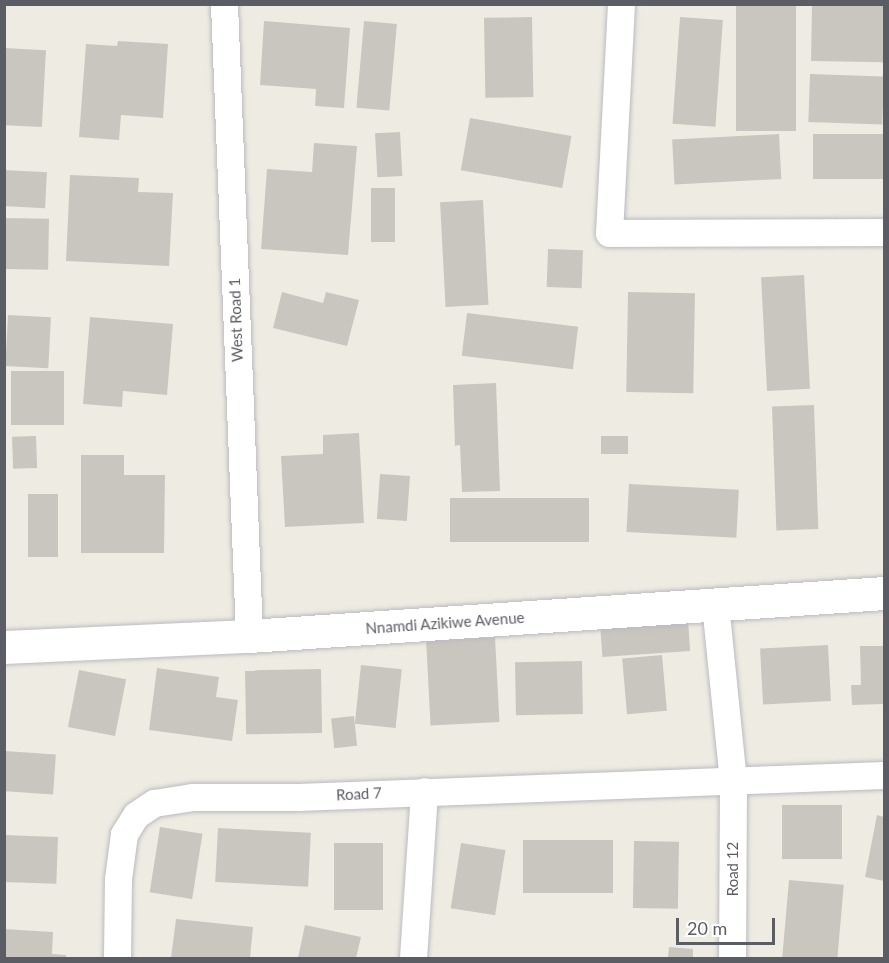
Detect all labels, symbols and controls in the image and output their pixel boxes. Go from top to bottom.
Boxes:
street label: West Road 1 [226,278,246,362]
street label: Nnamdi Azikiwe Avenue [364,608,526,638]
street label: Road 7 [336,784,382,804]
street label: Road 12 [724,842,742,896]
scale bar [679,906,778,944]
text: 20 m [687,917,727,939]

